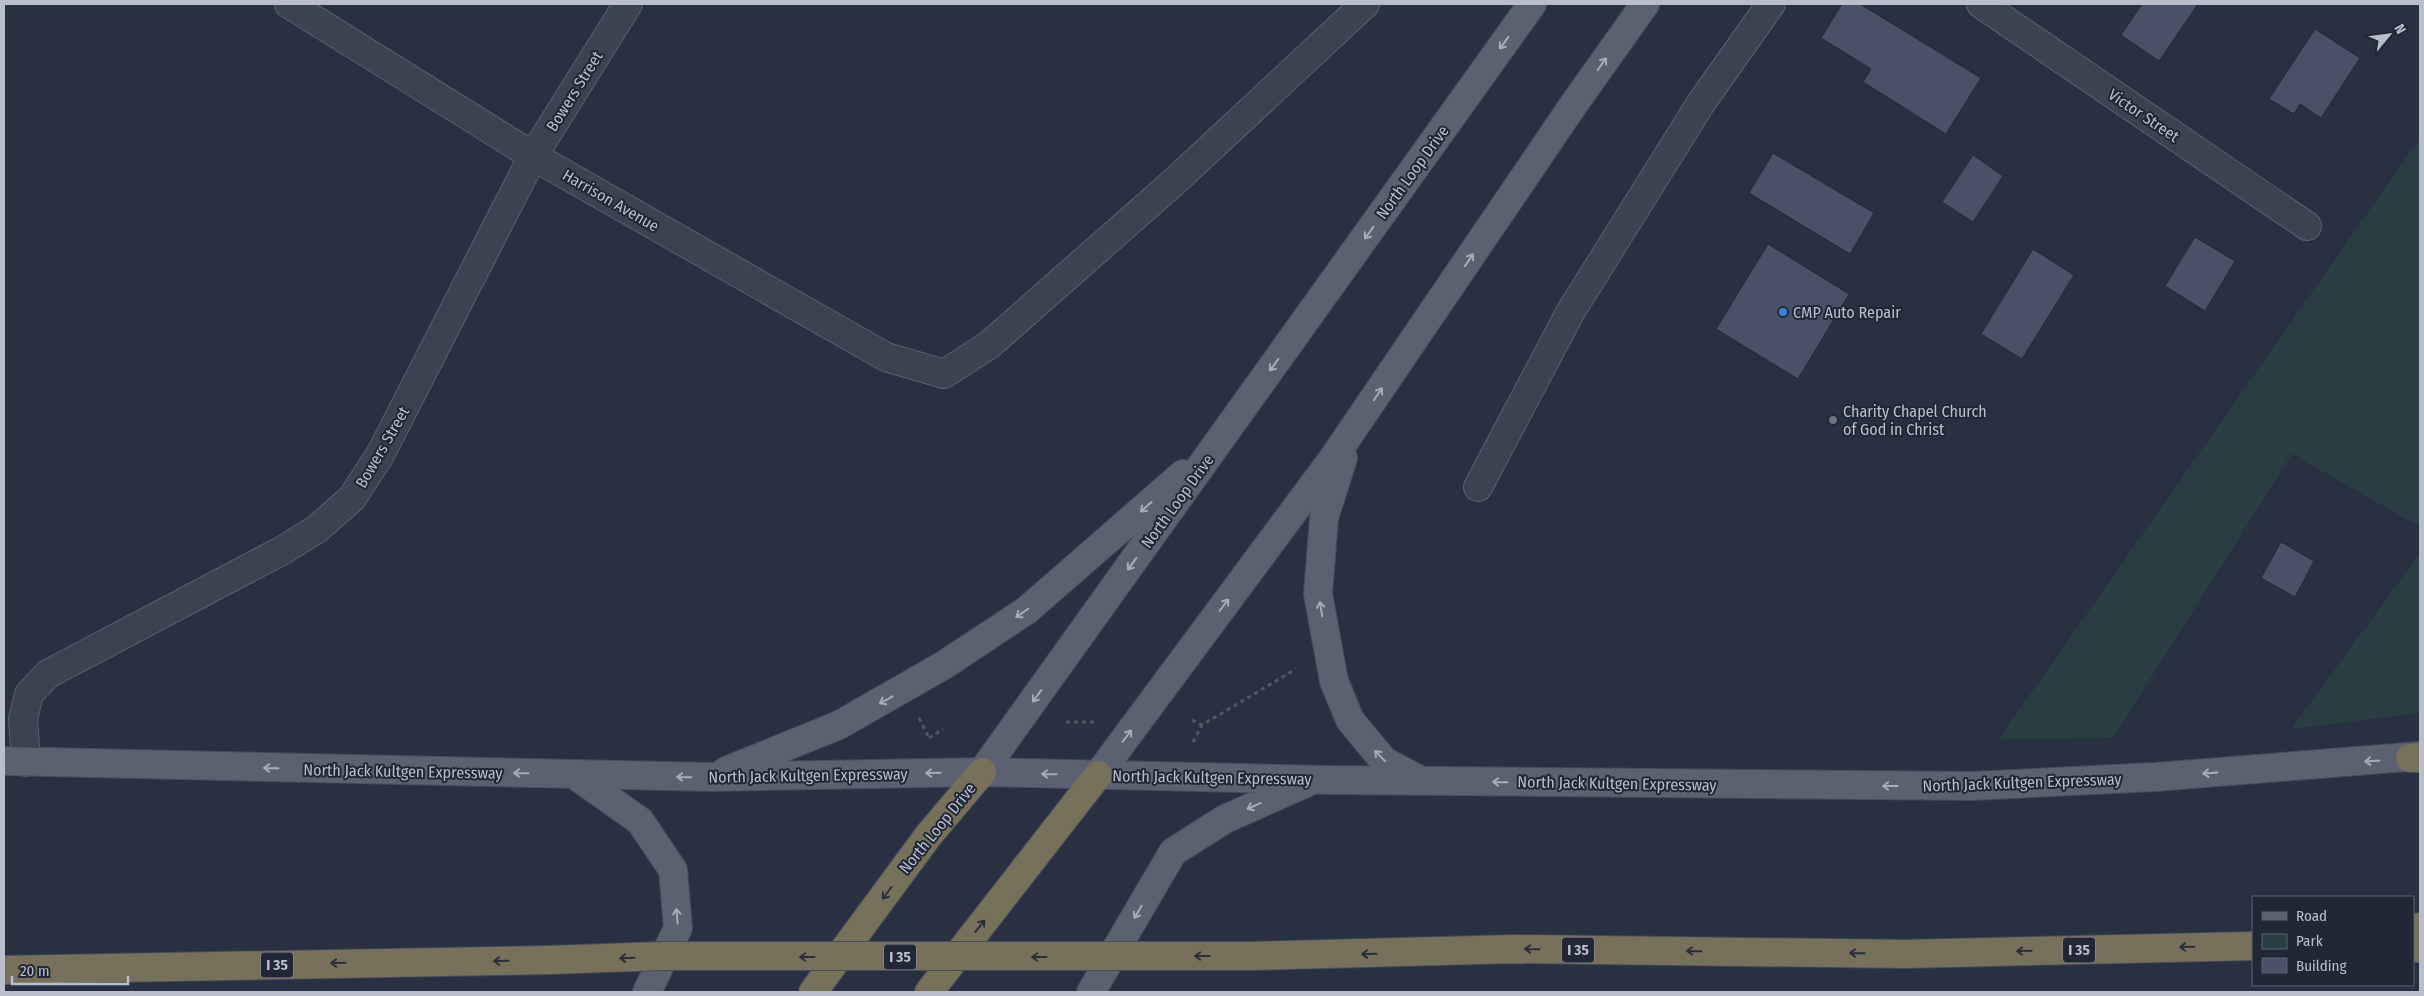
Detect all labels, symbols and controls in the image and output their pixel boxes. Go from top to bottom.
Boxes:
north arrow [2364,10,2414,60]
text: N [2390,21,2409,37]
one-way arrow [1499,36,1509,50]
street label: Bowers Street [542,47,607,135]
one-way arrow [1597,57,1607,71]
street label: Victor Street [2105,85,2183,146]
street label: North Loop Drive [1372,122,1453,223]
street label: Harrison Avenue [559,165,662,236]
one-way arrow [1364,225,1374,239]
one-way arrow [1464,253,1474,267]
place label: CMP Auto Repair [1793,303,1901,322]
marker: CMP Auto Repair [1777,306,1789,318]
one-way arrow [1269,358,1279,372]
one-way arrow [1373,387,1383,401]
place label: Charity Chapel Church of God in Christ [1843,402,1987,439]
street label: Bowers Street [351,403,414,491]
marker: Charity Chapel Church of God in Christ [1827,414,1839,426]
street label: North Loop Drive [1137,451,1218,552]
one-way arrow [1139,501,1152,513]
one-way arrow [1127,557,1137,571]
one-way arrow [1219,599,1229,613]
one-way arrow [1315,602,1325,618]
one-way arrow [1016,608,1030,618]
one-way arrow [1032,689,1042,703]
one-way arrow [878,695,893,705]
one-way arrow [1122,729,1132,743]
one-way arrow [1374,750,1386,762]
one-way arrow [2364,756,2380,765]
street label: North Jack Kultgen Expressway [303,760,504,783]
one-way arrow [263,763,279,772]
street label: North Jack Kultgen Expressway [708,764,909,787]
street label: North Jack Kultgen Expressway [1112,766,1313,789]
one-way arrow [2202,768,2218,778]
one-way arrow [513,769,529,778]
one-way arrow [926,769,942,778]
one-way arrow [1042,769,1058,779]
street label: North Jack Kultgen Expressway [1922,770,2123,795]
one-way arrow [676,772,692,782]
street label: North Jack Kultgen Expressway [1517,772,1718,795]
one-way arrow [1492,777,1508,787]
street label: North Loop Drive [895,779,980,877]
one-way arrow [1882,781,1898,791]
one-way arrow [1247,802,1262,812]
one-way arrow [881,886,892,899]
legend [2252,896,2414,986]
one-way arrow [1133,905,1143,920]
text: Road [2296,907,2327,925]
one-way arrow [672,908,681,924]
one-way arrow [975,920,986,933]
text: Park [2296,932,2323,950]
road number: I 35 [1562,938,1594,962]
road number: I 35 [2063,938,2095,962]
one-way arrow [2179,942,2195,952]
road number: I 35 [884,944,916,970]
one-way arrow [1524,944,1540,954]
one-way arrow [1687,946,1703,956]
one-way arrow [2016,946,2032,956]
one-way arrow [1362,949,1378,959]
one-way arrow [1849,949,1865,958]
one-way arrow [1194,951,1210,961]
road number: I 35 [261,952,293,978]
one-way arrow [799,952,816,962]
one-way arrow [1032,952,1048,962]
one-way arrow [619,953,635,962]
scale bar [12,954,129,986]
one-way arrow [493,956,509,966]
text: Building [2296,957,2347,975]
one-way arrow [330,958,346,968]
text: 20 m [20,962,50,980]

